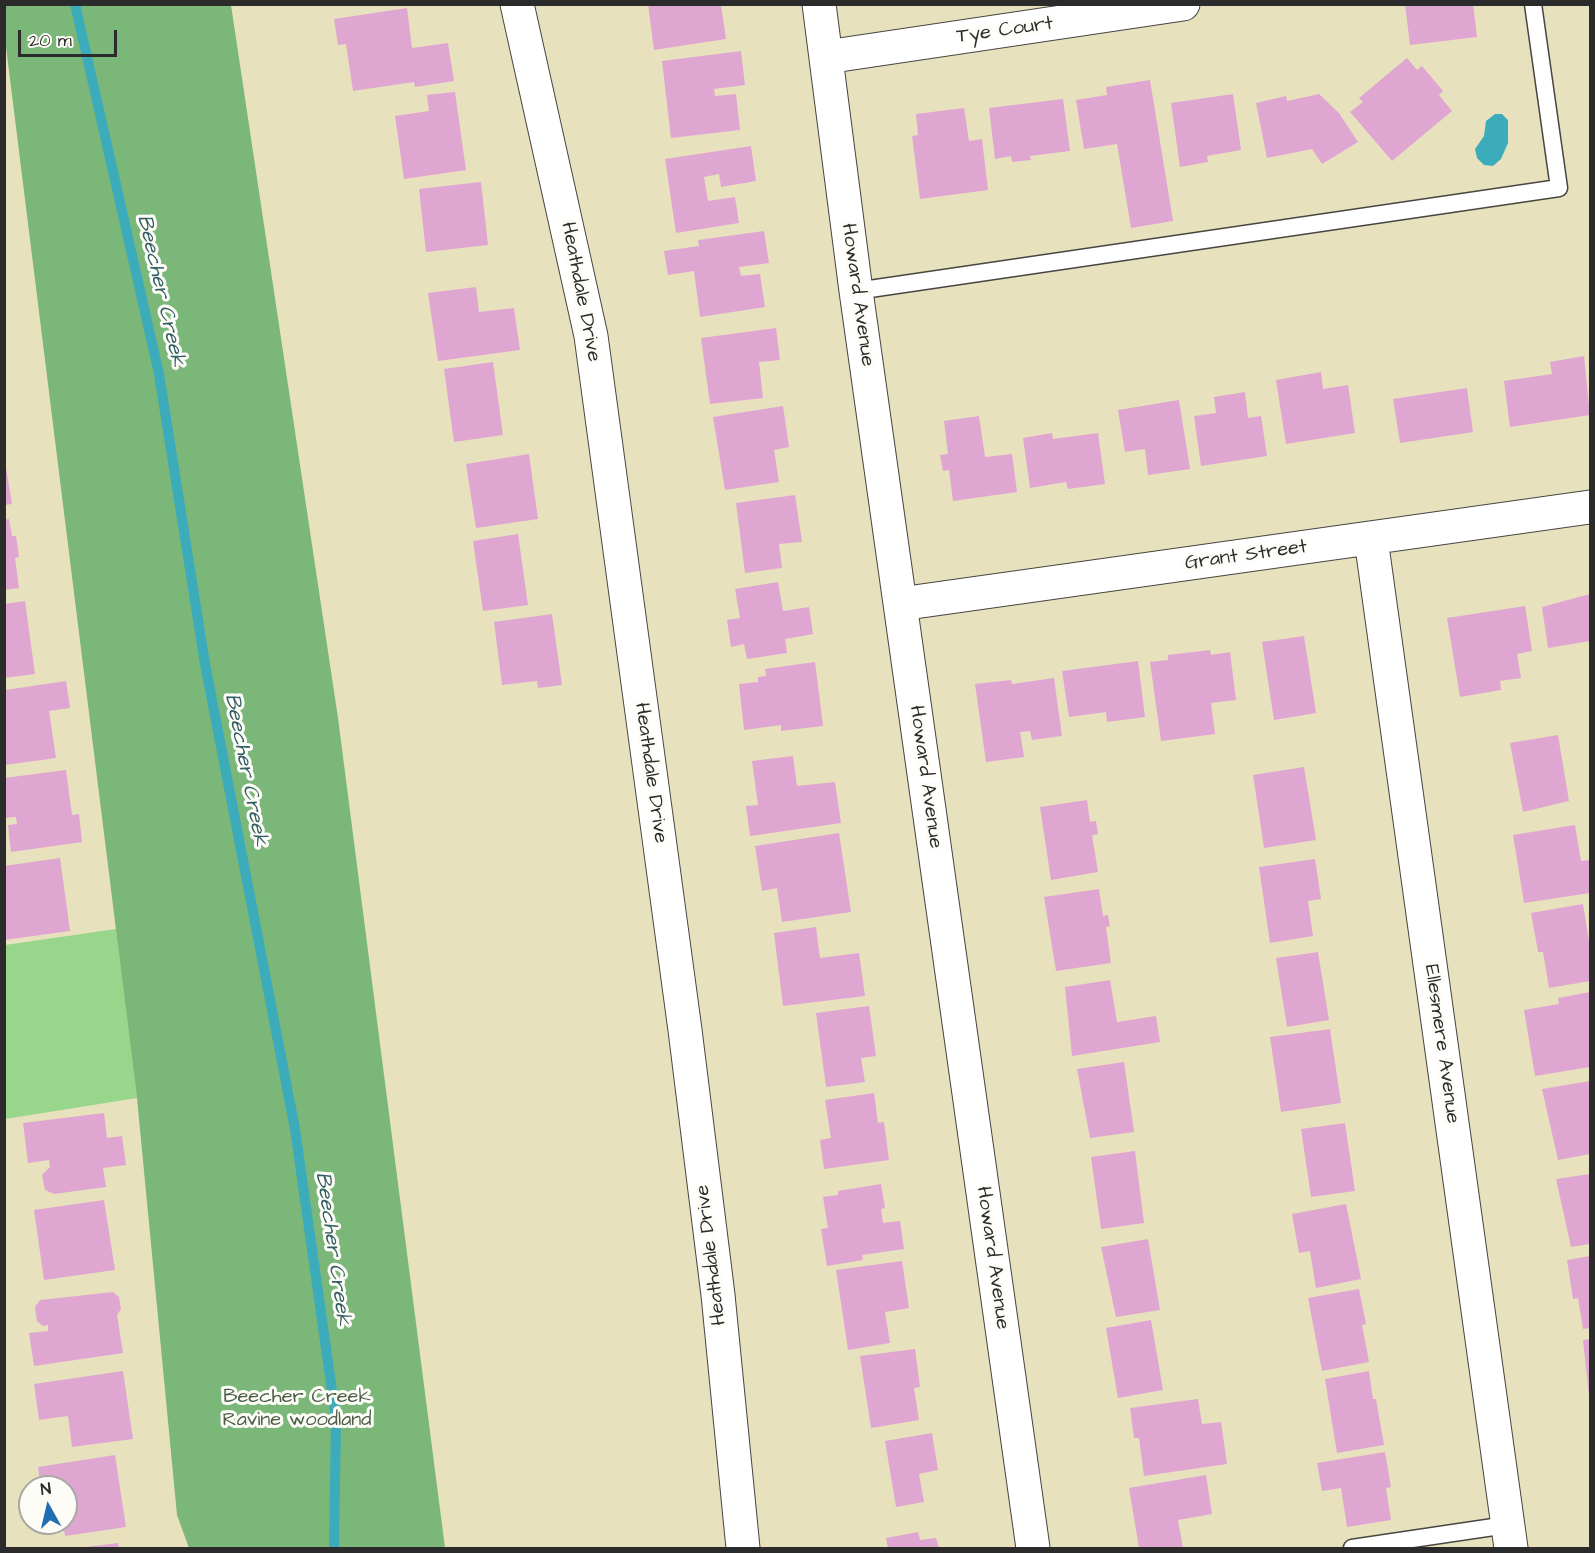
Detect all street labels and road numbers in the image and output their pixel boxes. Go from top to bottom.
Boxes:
street label: Tye Court [955,12,1055,50]
street label: Heathdale Drive [555,220,605,364]
street label: Howard Avenue [835,222,879,368]
street label: Grant Street [1184,536,1308,576]
street label: Heathdale Drive [628,701,672,845]
street label: Howard Avenue [903,704,947,850]
street label: Ellesmere Avenue [1418,963,1464,1125]
street label: Heathdale Drive [691,1183,733,1327]
street label: Howard Avenue [970,1185,1014,1331]

